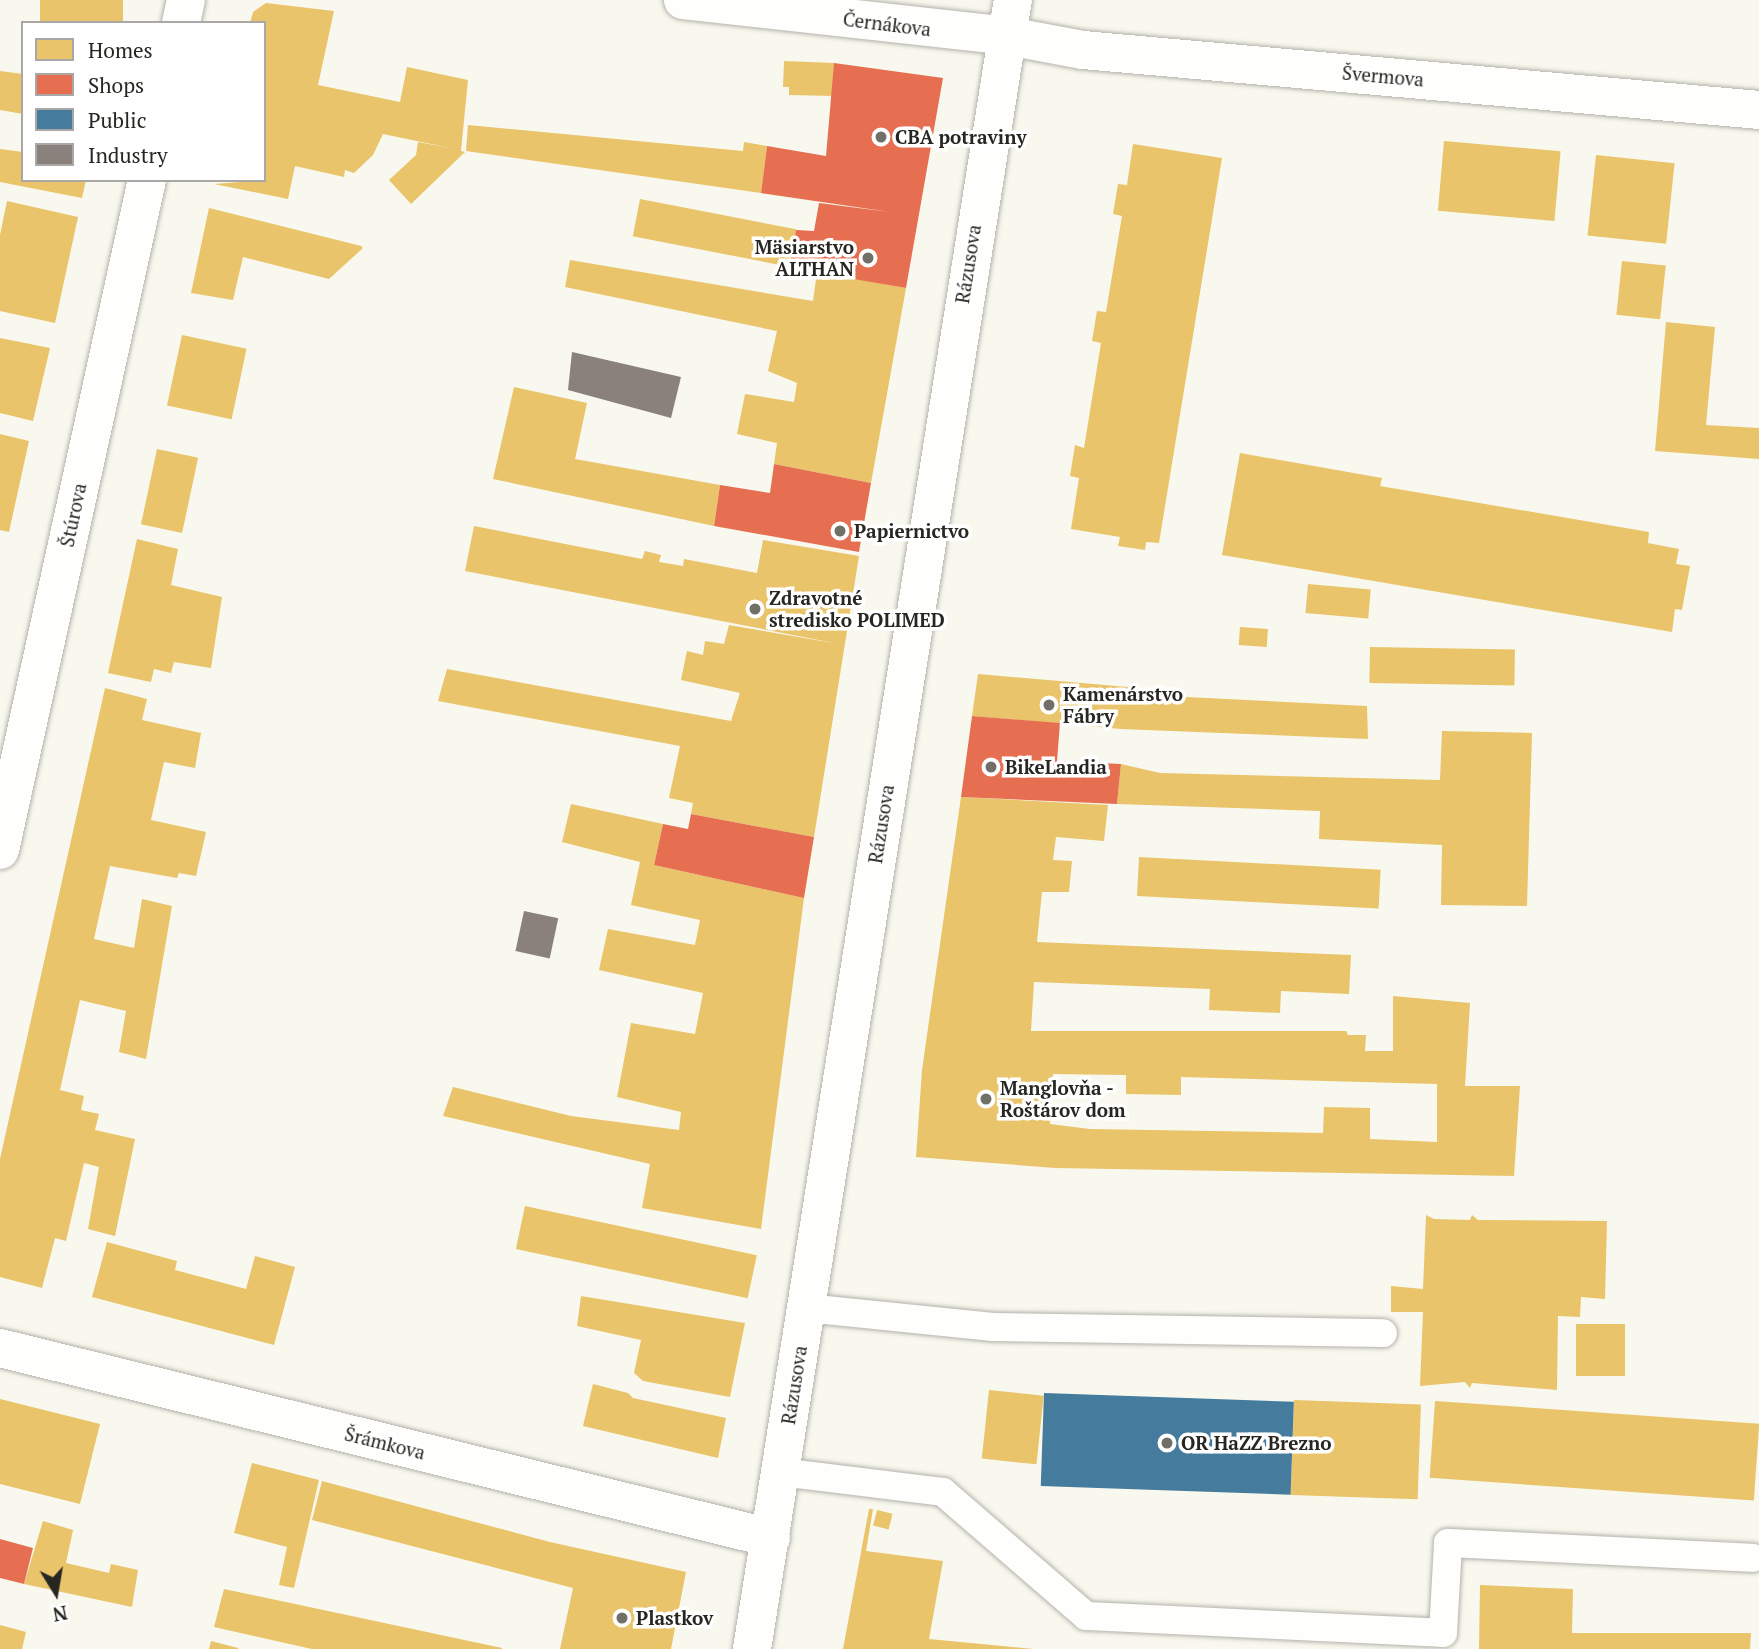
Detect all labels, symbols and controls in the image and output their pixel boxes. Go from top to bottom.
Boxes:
street label: Černákova [842,7,932,41]
legend [21,21,266,182]
text: Homes [88,36,153,64]
street label: Švermova [1341,61,1425,91]
text: Shops [88,71,144,99]
text: Public [88,106,146,134]
place label: CBA potraviny [895,126,1027,148]
marker: CBA potraviny [873,129,889,145]
text: Industry [88,141,168,169]
street label: Rázusova [951,223,985,305]
place label: Mäsiarstvo ALTHAN [755,236,854,280]
marker: Mäsiarstvo ALTHAN [860,250,876,266]
street label: Štúrova [55,481,91,549]
place label: Papiernictvo [854,520,969,542]
marker: Papiernictvo [832,523,848,539]
place label: Zdravotné stredisko POLIMED [769,587,945,631]
marker: Zdravotné stredisko POLIMED [747,601,763,617]
place label: Kamenárstvo Fábry [1063,683,1183,727]
marker: Kamenárstvo Fábry [1041,697,1057,713]
place label: BikeLandia [1005,756,1107,778]
marker: BikeLandia [983,759,999,775]
street label: Rázusova [864,783,898,865]
place label: Manglovňa - Roštárov dom [1000,1077,1126,1121]
marker: Manglovňa - Roštárov dom [978,1091,994,1107]
street label: Rázusova [777,1344,811,1426]
street label: Šrámkova [342,1422,428,1464]
place label: OR HaZZ Brezno [1181,1432,1332,1454]
marker: OR HaZZ Brezno [1159,1435,1175,1451]
north arrow [21,1558,91,1628]
text: N [51,1600,70,1628]
place label: Plastkov [636,1607,713,1629]
marker: Plastkov [614,1610,630,1626]

